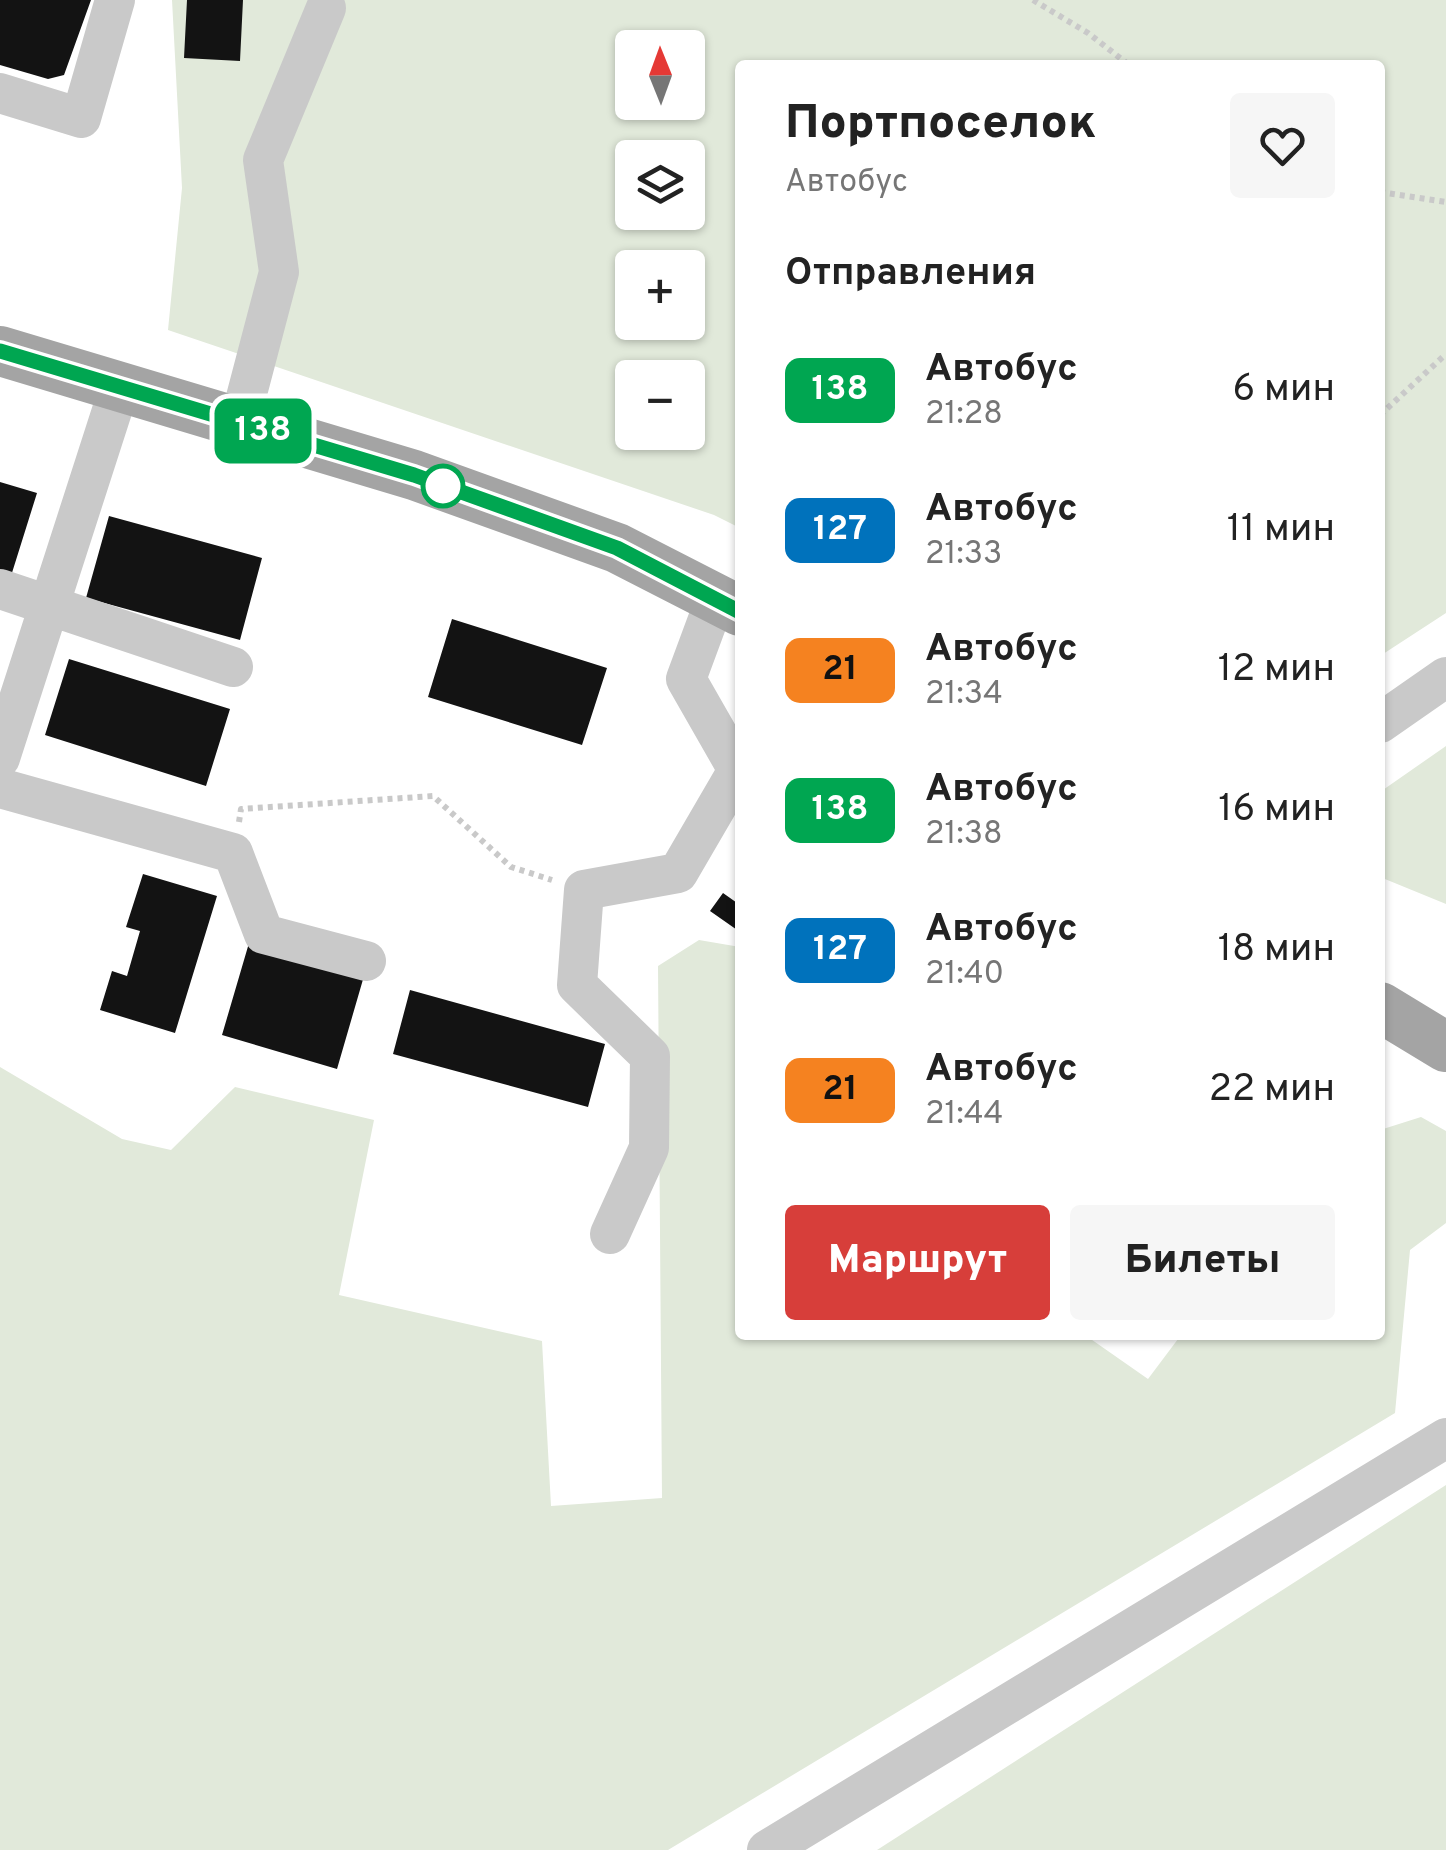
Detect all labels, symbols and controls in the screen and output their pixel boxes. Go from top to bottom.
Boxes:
north arrow [615,30,705,120]
map controls [615,30,705,450]
button: heart [1230,93,1335,198]
text: Портпоселок [785,95,1096,155]
button: layers [615,140,705,230]
text: Автобус [785,163,908,203]
button: + [615,250,705,340]
text: Отправления [785,250,1036,299]
text: Автобус [925,346,1078,395]
button: − [615,360,705,450]
text: 6 мин [1232,366,1335,415]
text: 138 [812,368,869,412]
text: 21:28 [925,395,1003,435]
line badge: 138 [206,398,320,464]
text: 138 [235,409,292,453]
unlabelled marker [422,465,464,507]
text: Автобус [925,486,1078,535]
text: 11 мин [1227,506,1335,555]
text: 127 [813,508,867,552]
text: 21:33 [925,535,1002,575]
text: Автобус [925,626,1078,675]
text: 12 мин [1218,646,1335,695]
text: 21 [822,648,858,692]
text: 21:34 [925,675,1003,715]
text: Автобус [925,766,1078,815]
text: 16 мин [1218,786,1335,835]
text: 138 [812,788,869,832]
text: 21:38 [925,815,1003,855]
text: Автобус [925,906,1078,955]
text: 18 мин [1218,926,1335,975]
text: 127 [813,928,867,972]
text: 21:40 [925,955,1004,995]
text: Автобус [925,1046,1078,1095]
text: 22 мин [1209,1066,1335,1115]
text: 21 [822,1068,858,1112]
text: 21:44 [925,1095,1003,1135]
button: Маршрут [785,1205,1050,1320]
button: Билеты [1070,1205,1335,1320]

